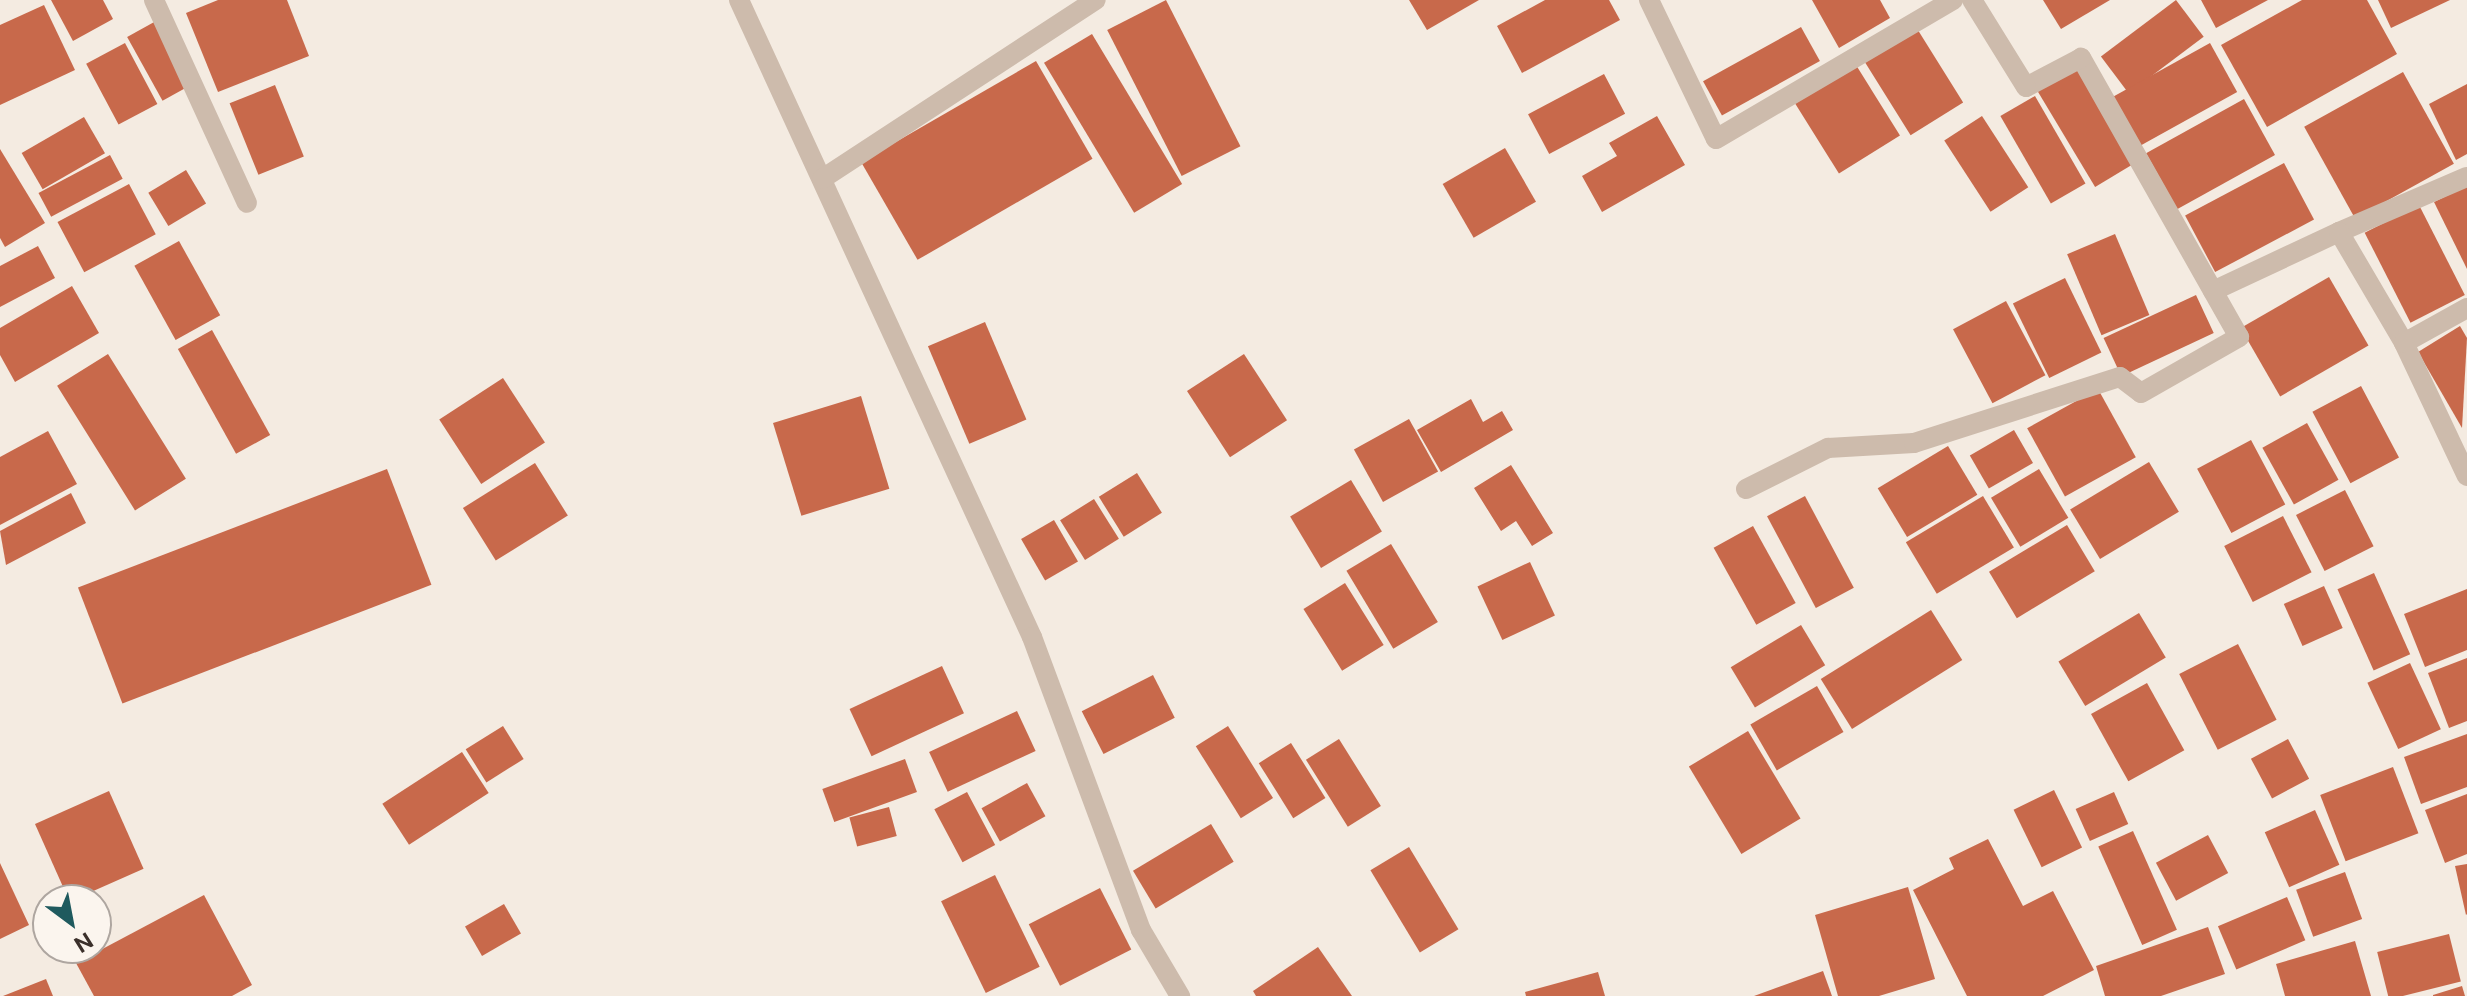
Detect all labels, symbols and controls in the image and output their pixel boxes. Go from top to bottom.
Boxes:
north arrow [32,884,112,964]
text: N [69,927,98,958]

